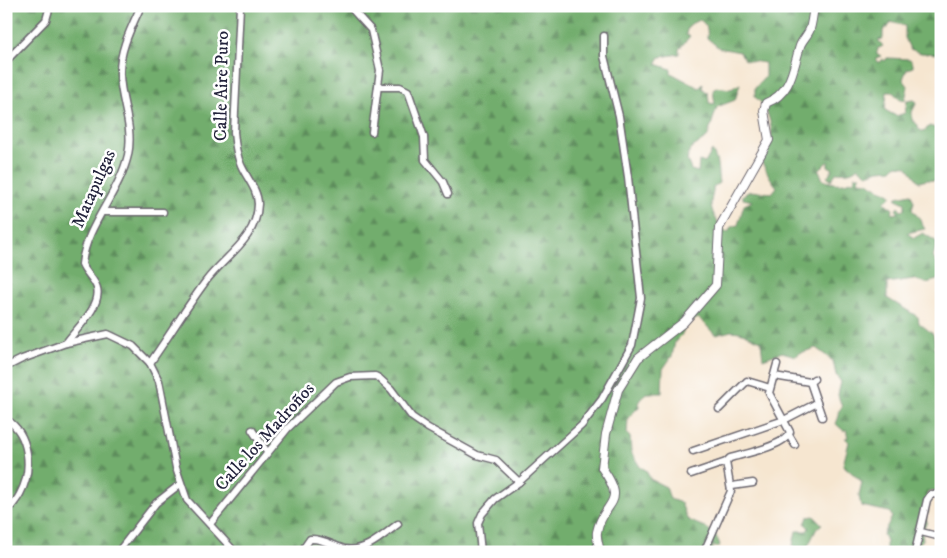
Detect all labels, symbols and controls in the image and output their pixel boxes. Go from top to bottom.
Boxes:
street label: Calle Aire Puro [210,30,234,141]
street label: Matapulgas [67,147,121,231]
street label: Calle los Madroños [211,378,319,496]

